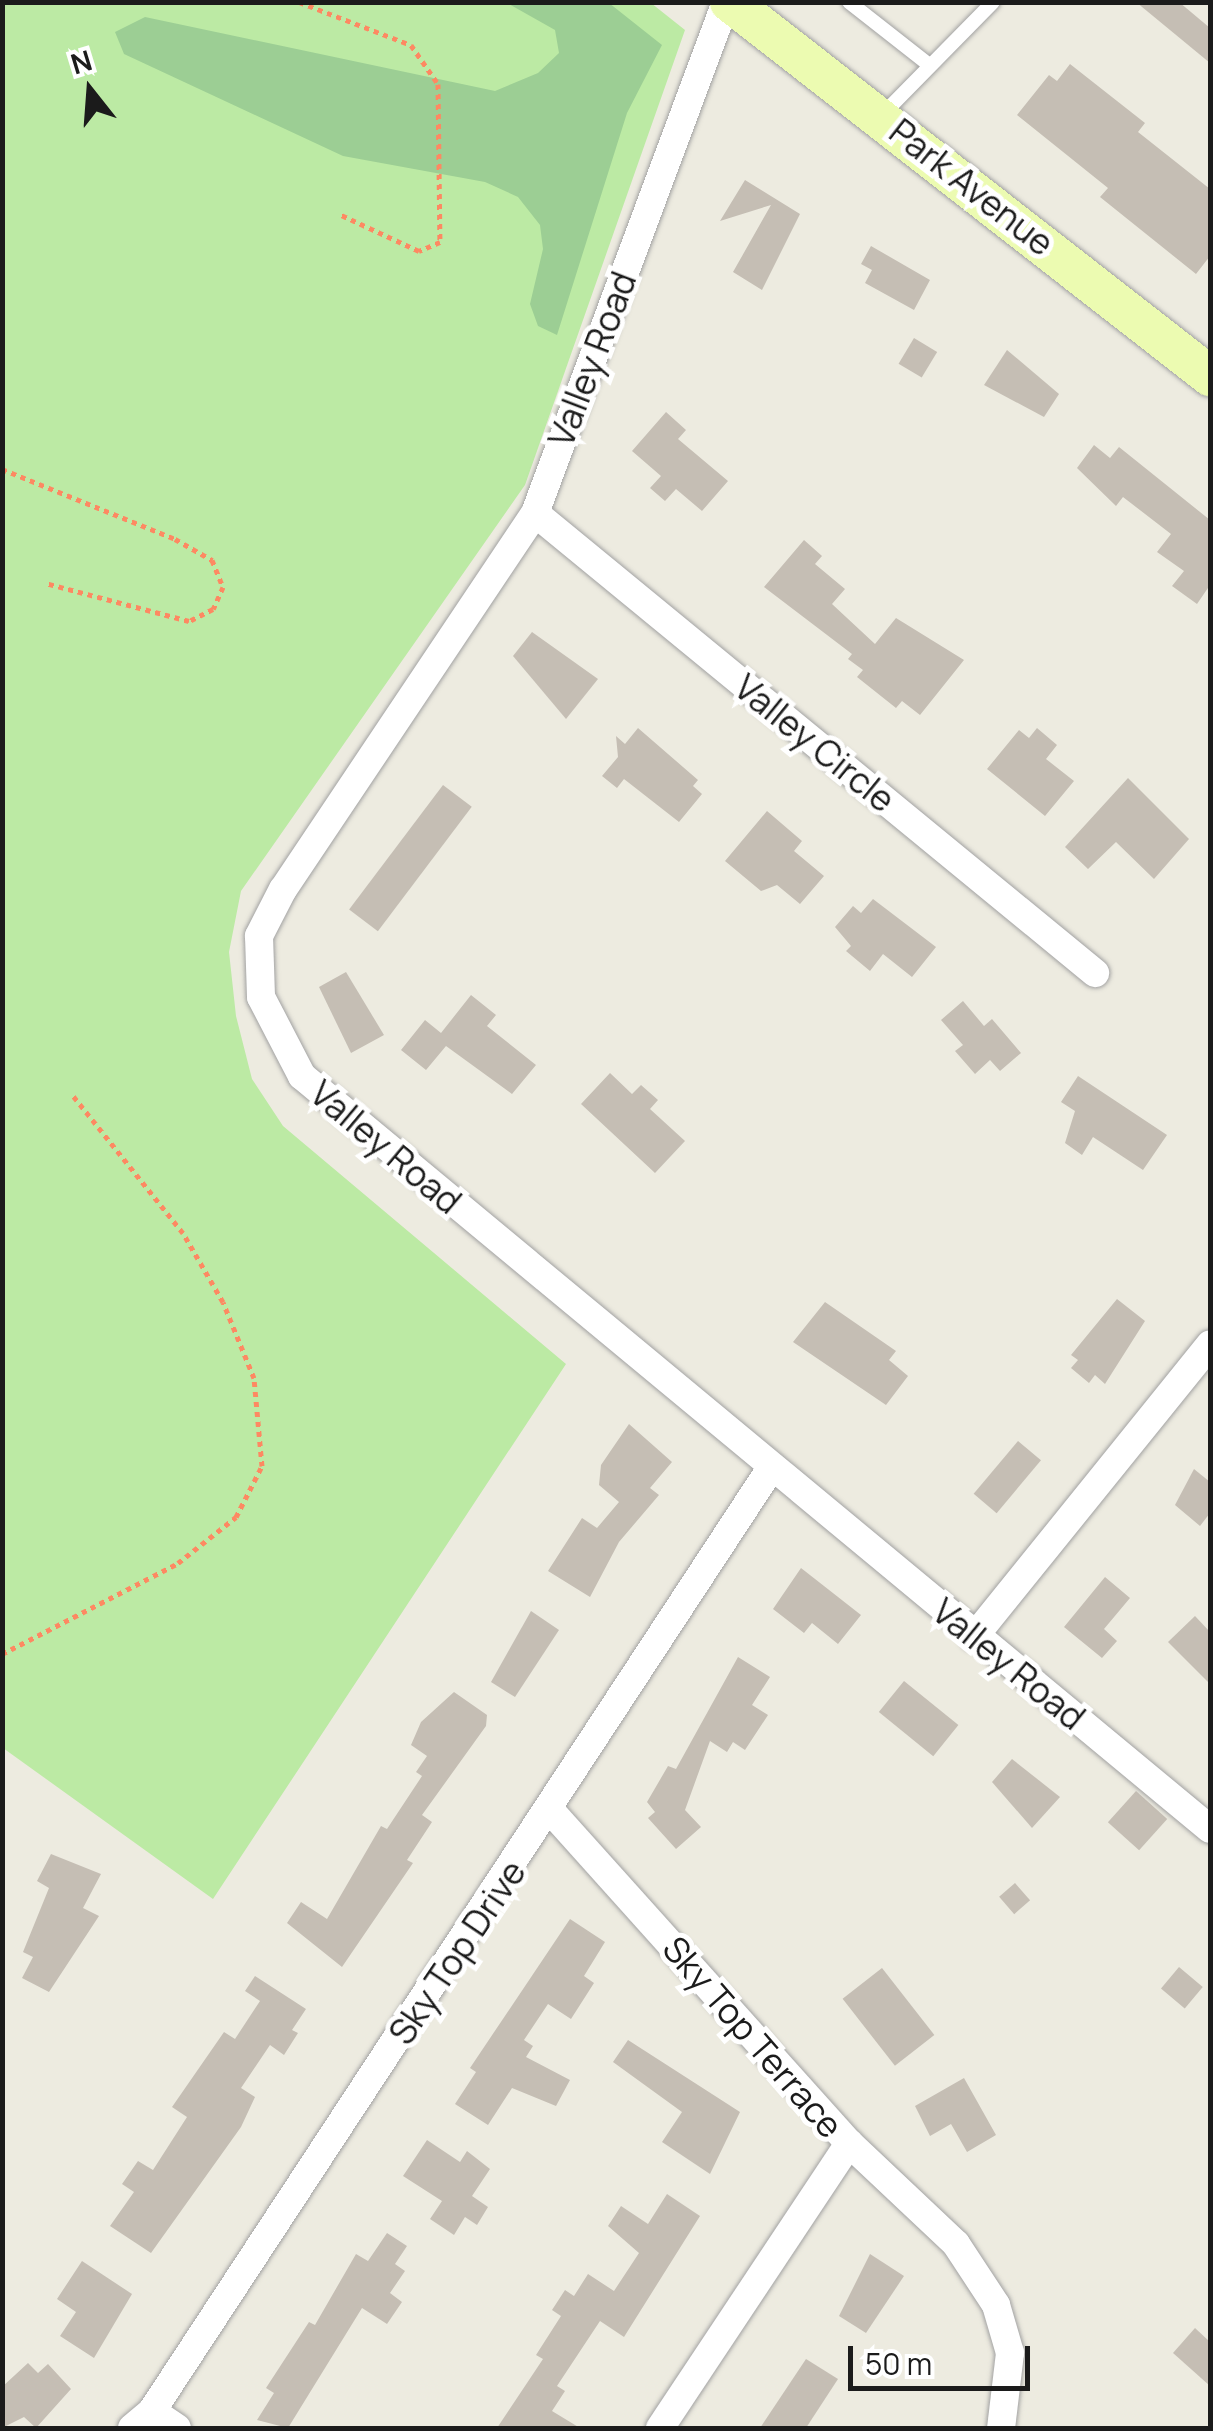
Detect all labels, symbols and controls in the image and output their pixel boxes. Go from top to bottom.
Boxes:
north arrow [40,40,140,140]
text: N [66,40,96,82]
street label: Park Avenue [882,110,1062,264]
street label: Valley Road [539,266,645,452]
street label: Valley Circle [726,666,904,820]
street label: Valley Road [302,1072,470,1222]
street label: Valley Road [924,1590,1094,1738]
street label: Sky Top Drive [380,1852,534,2052]
street label: Sky Top Terrace [654,1928,852,2146]
scale bar [853,2326,1036,2388]
text: 50 m [865,2343,932,2384]

